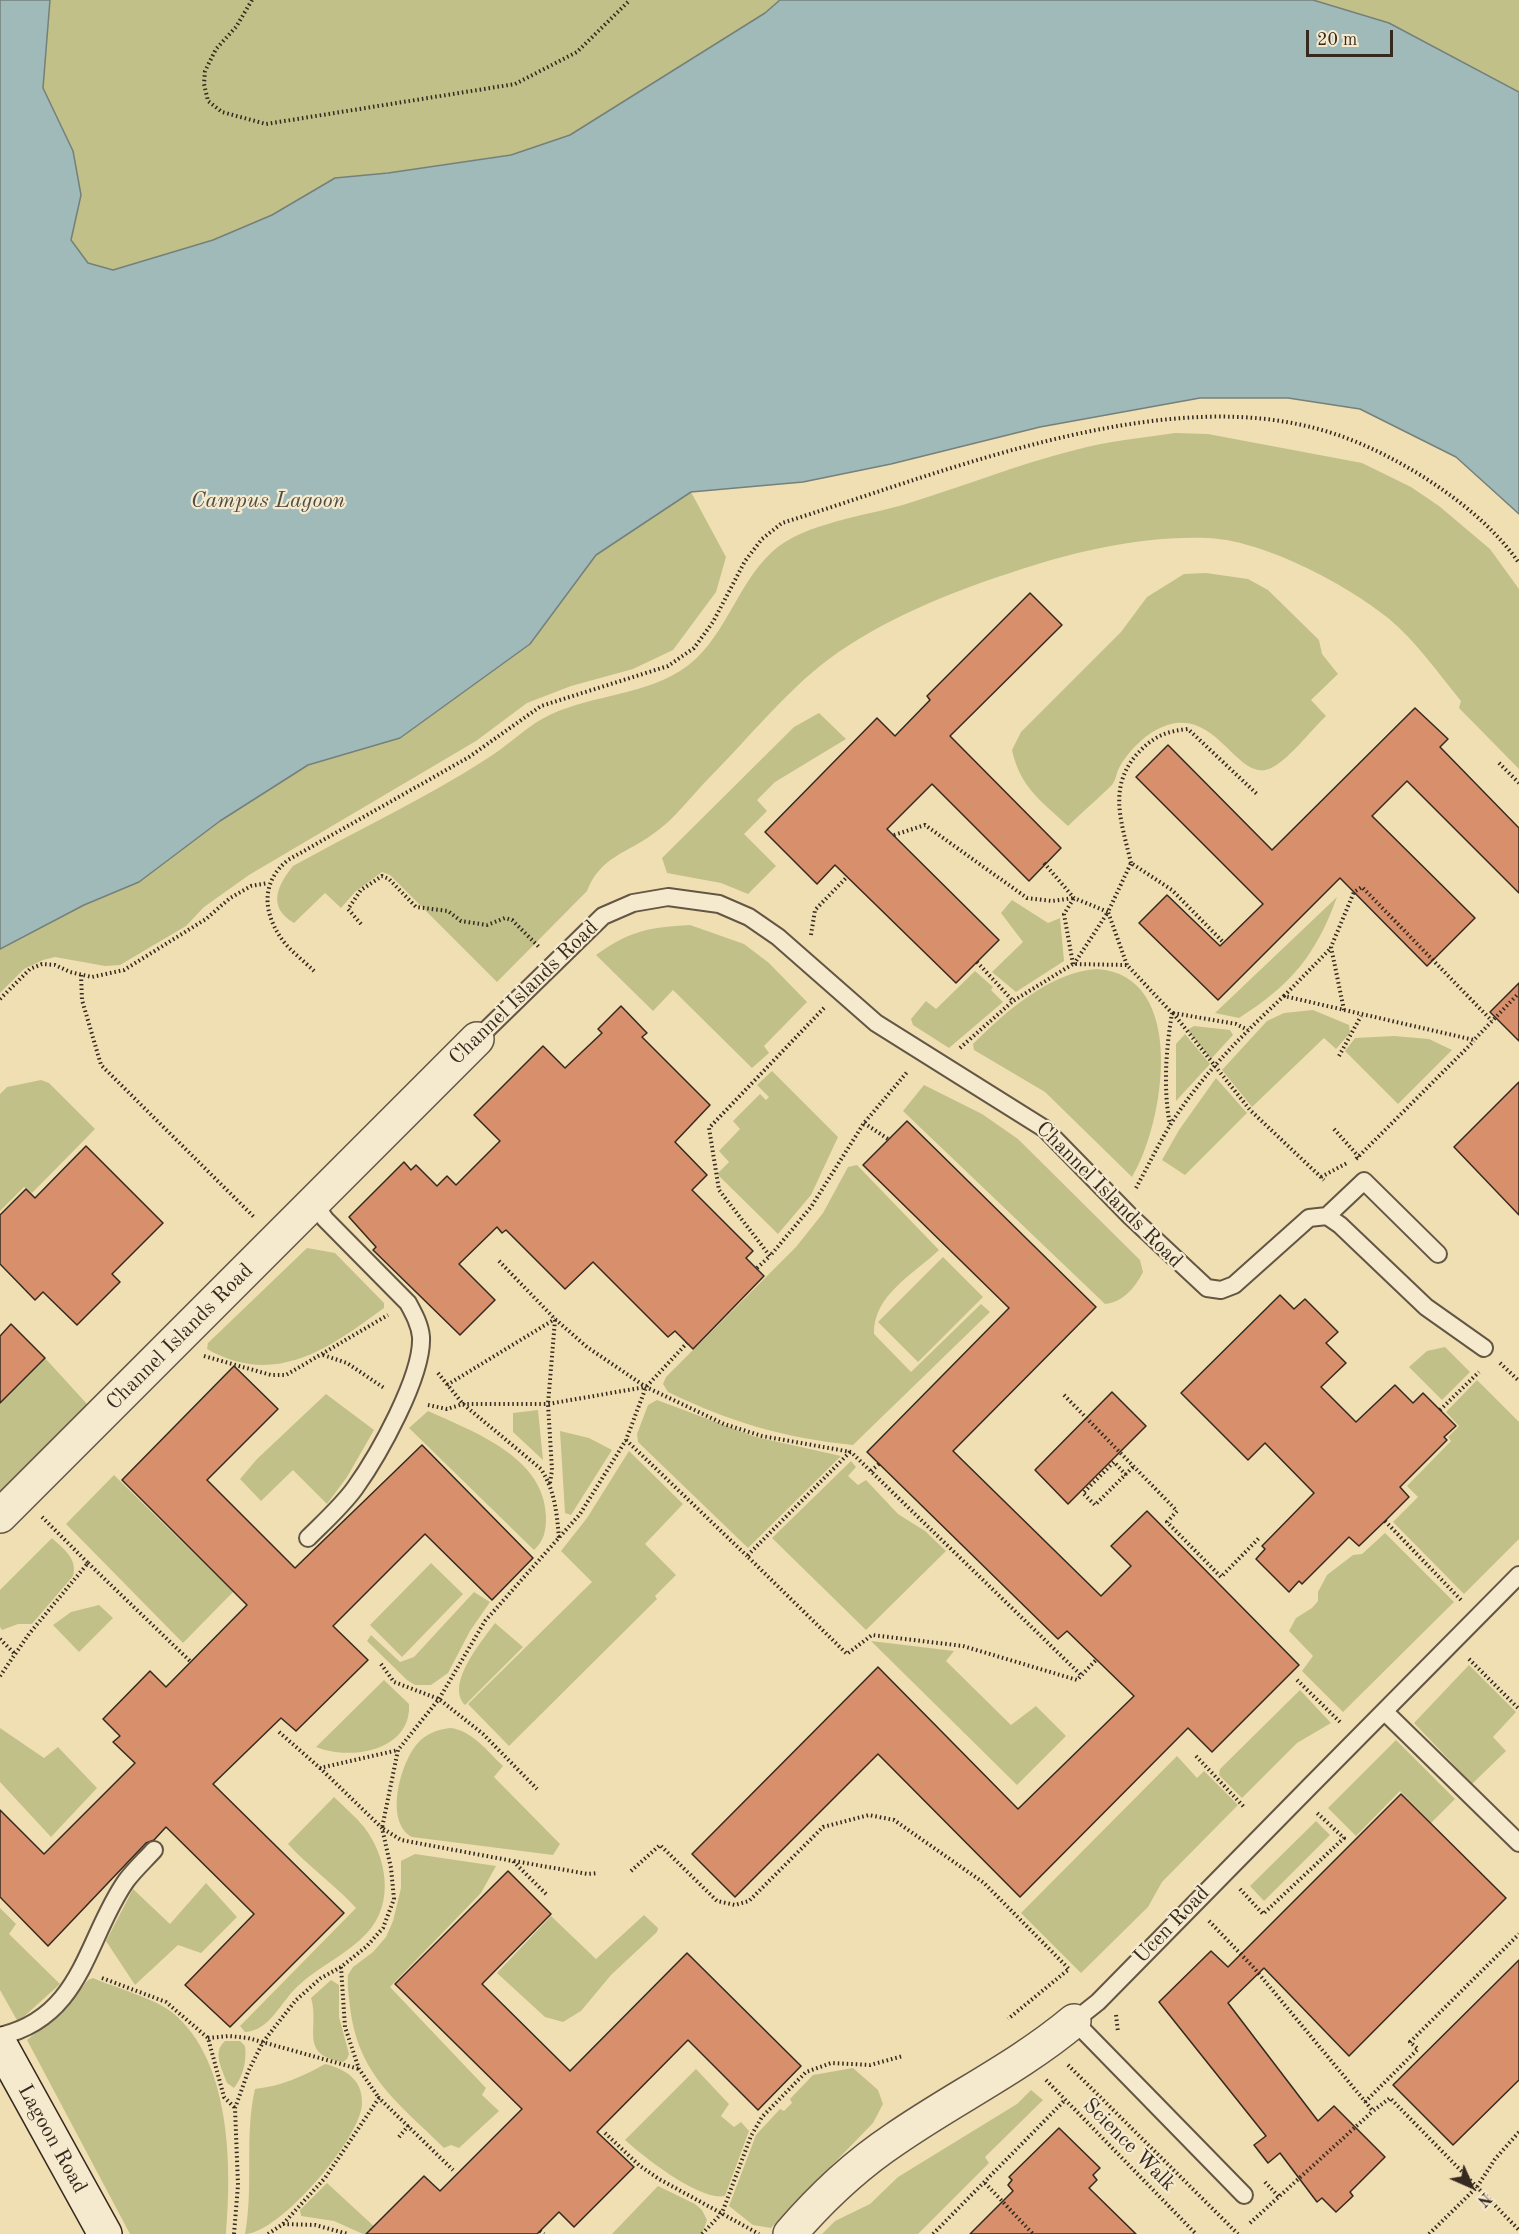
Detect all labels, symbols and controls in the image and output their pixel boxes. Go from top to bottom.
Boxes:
scale bar [1309,18,1396,56]
text: 20 m [1317,31,1357,49]
water label: Campus Lagoon [191,488,345,514]
street label: Channel Islands Road [444,915,604,1071]
street label: Channel Islands Road [1030,1116,1188,1274]
street label: Channel Islands Road [101,1258,259,1416]
street label: Ucen Road [1129,1881,1215,1969]
street label: Lagoon Road [12,2080,92,2198]
street label: Science Walk [1077,2093,1181,2197]
north arrow [1441,2156,1501,2216]
text: N [1474,2189,1494,2209]

